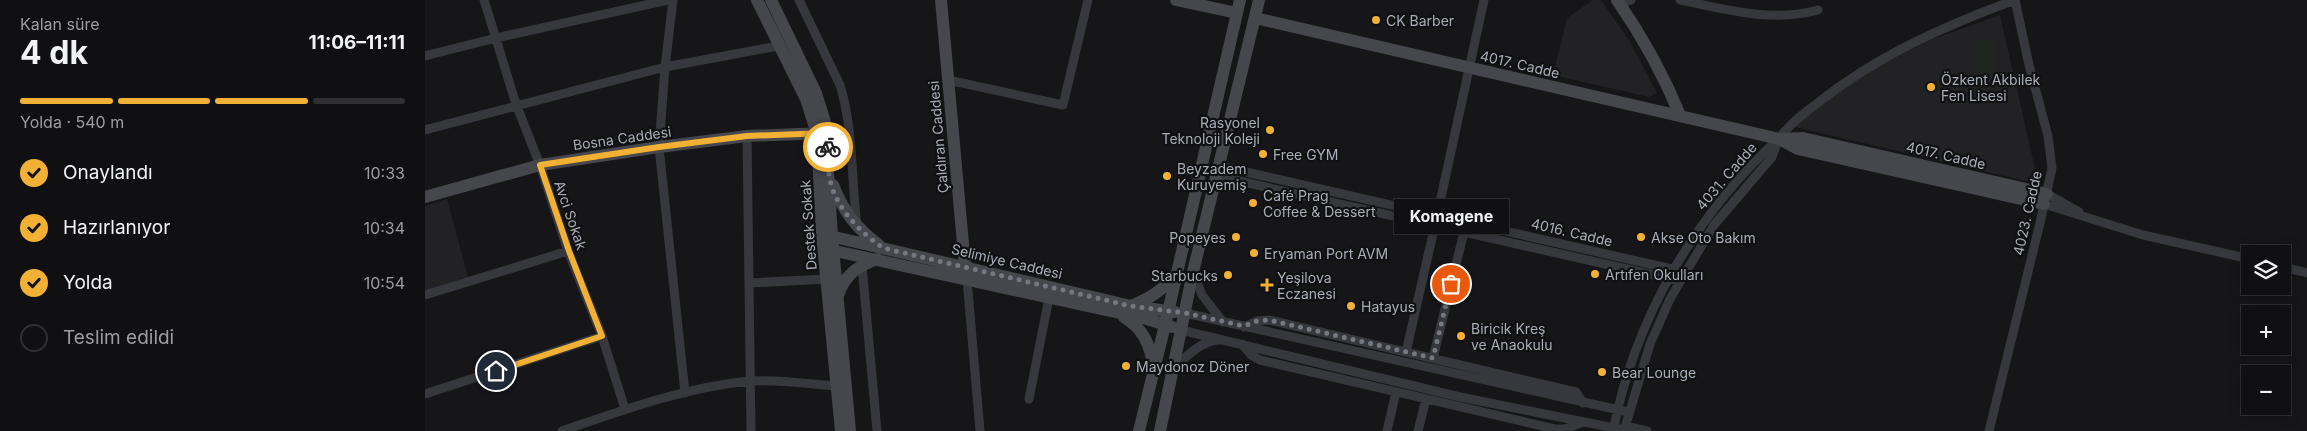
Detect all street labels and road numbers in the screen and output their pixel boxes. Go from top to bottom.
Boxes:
street label: 4017. Cadde [1479,47,1561,81]
street label: Çaldıran Caddesi [925,80,951,194]
street label: Bosna Caddesi [572,123,672,153]
street label: 4017. Cadde [1905,138,1987,172]
street label: 4031. Cadde [1692,139,1760,213]
street label: 4023. Cadde [2009,169,2045,257]
street label: Avci Sokak [551,178,591,252]
street label: Destek Sokak [796,179,820,271]
street label: 4016. Cadde [1530,214,1614,250]
street label: Selimiye Caddesi [950,240,1064,282]

